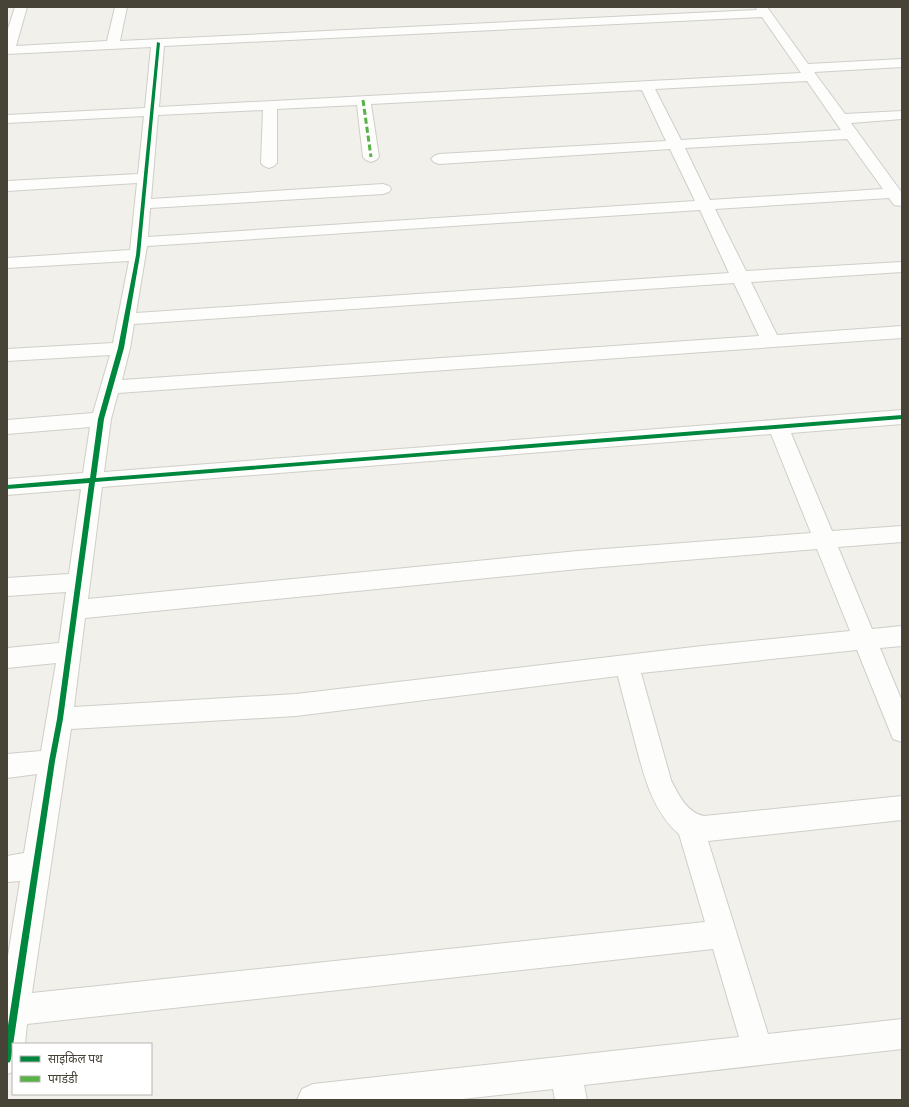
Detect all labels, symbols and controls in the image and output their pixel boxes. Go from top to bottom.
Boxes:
legend [12,1043,152,1095]
text: साइकिल पथ [48,1051,103,1066]
text: पगडंडी [48,1071,78,1085]

